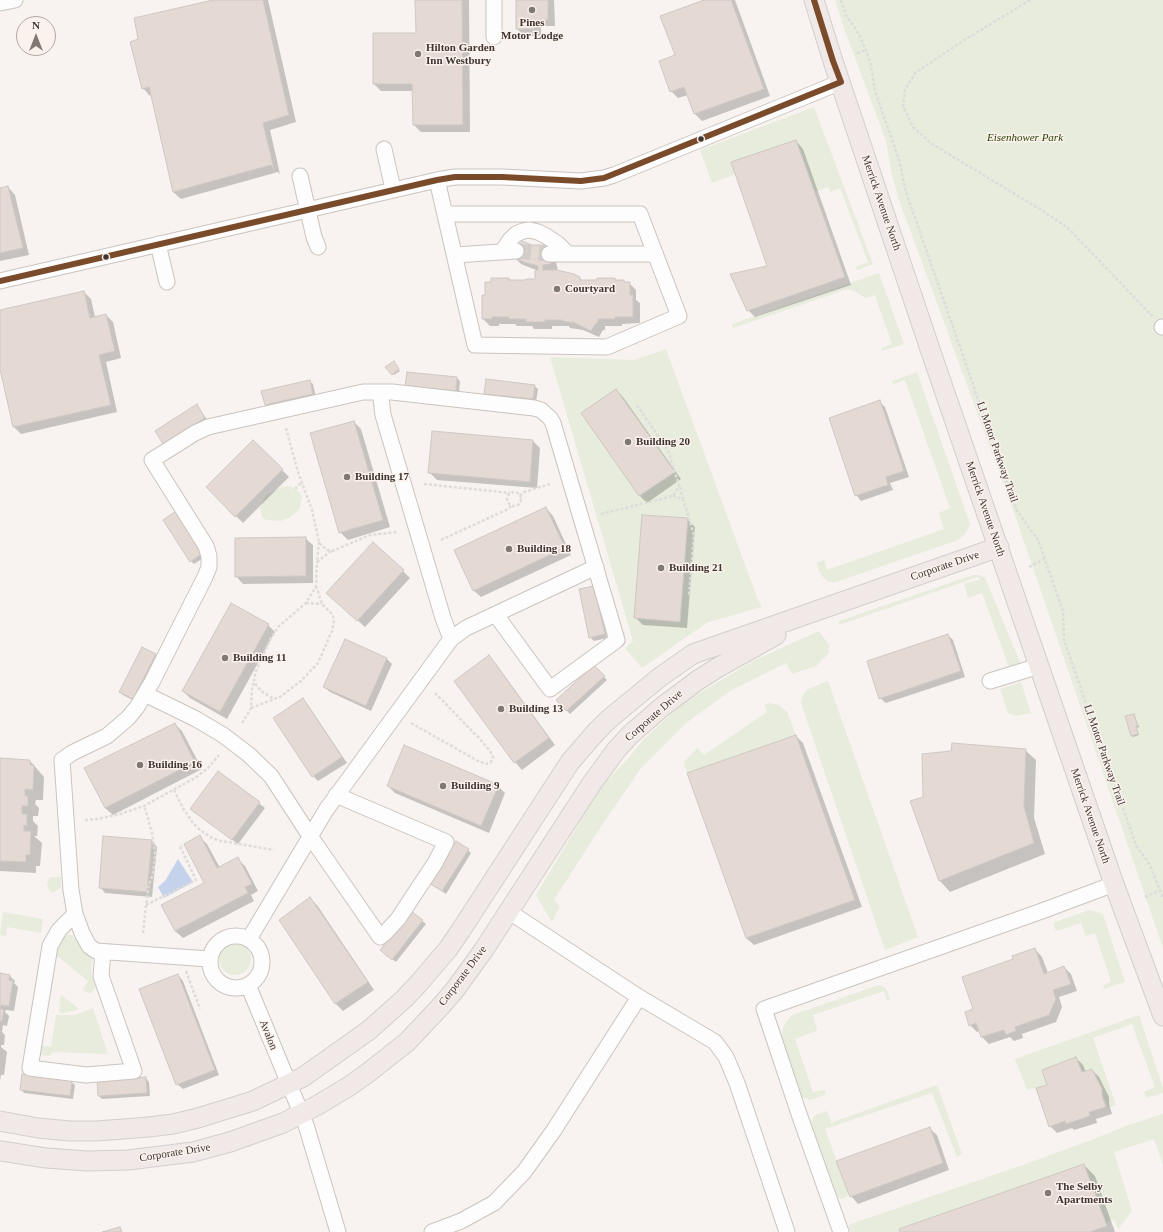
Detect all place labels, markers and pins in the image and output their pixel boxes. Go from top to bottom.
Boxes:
marker: Pines Motor Lodge [527,5,537,15]
place label: Pines Motor Lodge [501,16,563,42]
place label: Hilton Garden Inn Westbury [426,41,495,67]
marker: Hilton Garden Inn Westbury [413,49,423,59]
unlabelled marker [696,134,706,144]
unlabelled marker [101,252,111,262]
place label: Courtyard [565,282,615,296]
marker: Courtyard [552,284,562,294]
place label: Building 20 [636,435,690,449]
marker: Building 20 [623,437,633,447]
place label: Building 17 [355,470,409,484]
marker: Building 17 [342,472,352,482]
place label: Building 18 [517,542,571,556]
marker: Building 18 [504,544,514,554]
place label: Building 21 [669,561,723,575]
marker: Building 21 [656,563,666,573]
place label: Building 11 [233,651,287,665]
marker: Building 11 [220,653,230,663]
place label: Building 13 [509,702,563,716]
marker: Building 13 [496,704,506,714]
place label: Building 16 [148,758,202,772]
marker: Building 16 [135,760,145,770]
place label: Building 9 [451,779,500,793]
marker: Building 9 [438,781,448,791]
place label: The Selby Apartments [1056,1180,1112,1206]
marker: The Selby Apartments [1043,1188,1053,1198]

